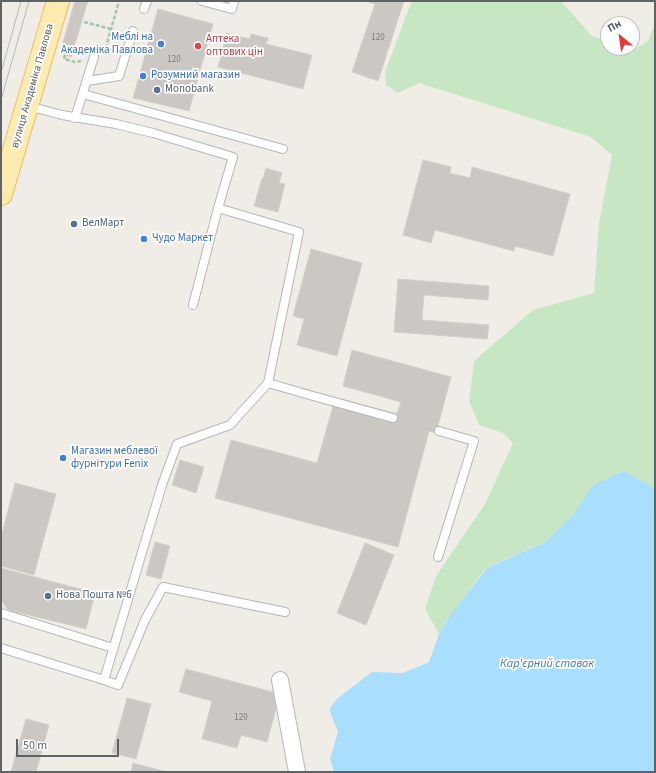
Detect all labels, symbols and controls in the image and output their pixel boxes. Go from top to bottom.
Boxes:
north arrow [600,16,640,56]
text: Пн [605,16,624,36]
street label: вулиця Академіка Павлова [9,22,57,150]
place label: Меблі на Академіка Павлова [61,31,153,57]
place label: Аптека оптових цін [206,33,263,59]
house number: 120 [371,33,385,43]
marker: Меблі на Академіка Павлова [156,39,166,49]
marker: Аптека оптових цін [193,41,203,51]
house number: 120 [167,55,181,65]
place label: Розумний магазин [151,69,240,83]
marker: Розумний магазин [138,71,148,81]
place label: Monobank [165,83,214,97]
marker: Monobank [152,85,162,95]
place label: ВелМарт [82,217,124,231]
marker: ВелМарт [69,219,79,229]
place label: Чудо Маркет [152,232,213,246]
marker: Чудо Маркет [139,234,149,244]
place label: Магазин меблевої фурнітури Fenix [71,445,158,471]
marker: Магазин меблевої фурнітури Fenix [58,453,68,463]
place label: Нова Пошта №6 [56,589,132,603]
marker: Нова Пошта №6 [43,591,53,601]
water label: Кар'єрний ставок [500,657,594,671]
house number: 120 [234,713,248,723]
scale bar [18,731,121,757]
text: 50 m [23,737,47,754]

